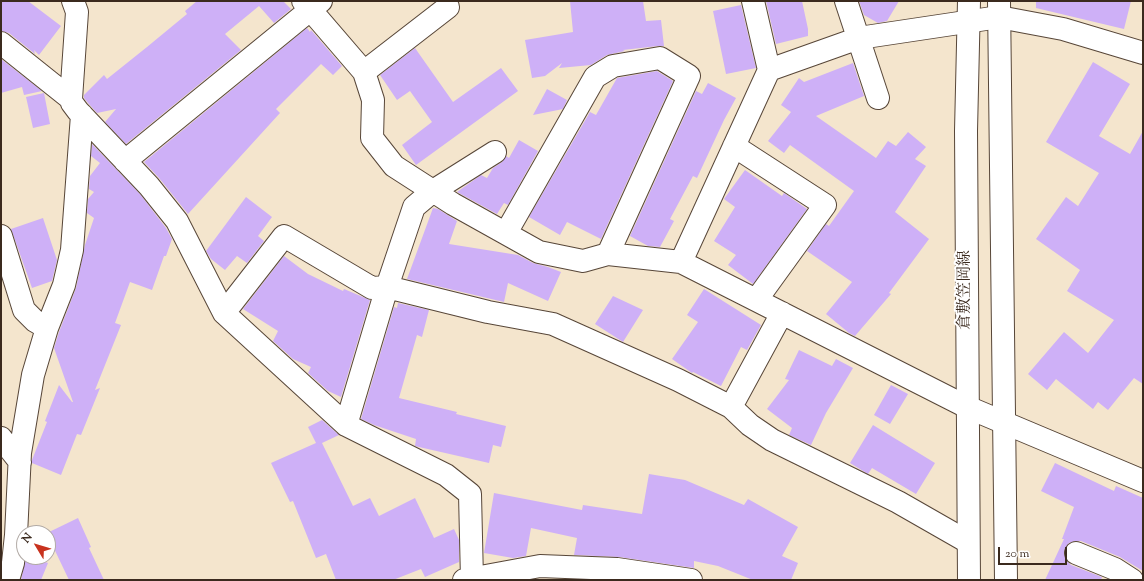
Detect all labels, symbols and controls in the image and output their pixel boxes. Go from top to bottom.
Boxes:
street label: 倉敷笠岡線 [956,250,976,330]
north arrow [16,525,56,565]
text: N [18,530,36,547]
scale bar [1000,539,1069,565]
text: 20 m [1005,545,1029,563]

